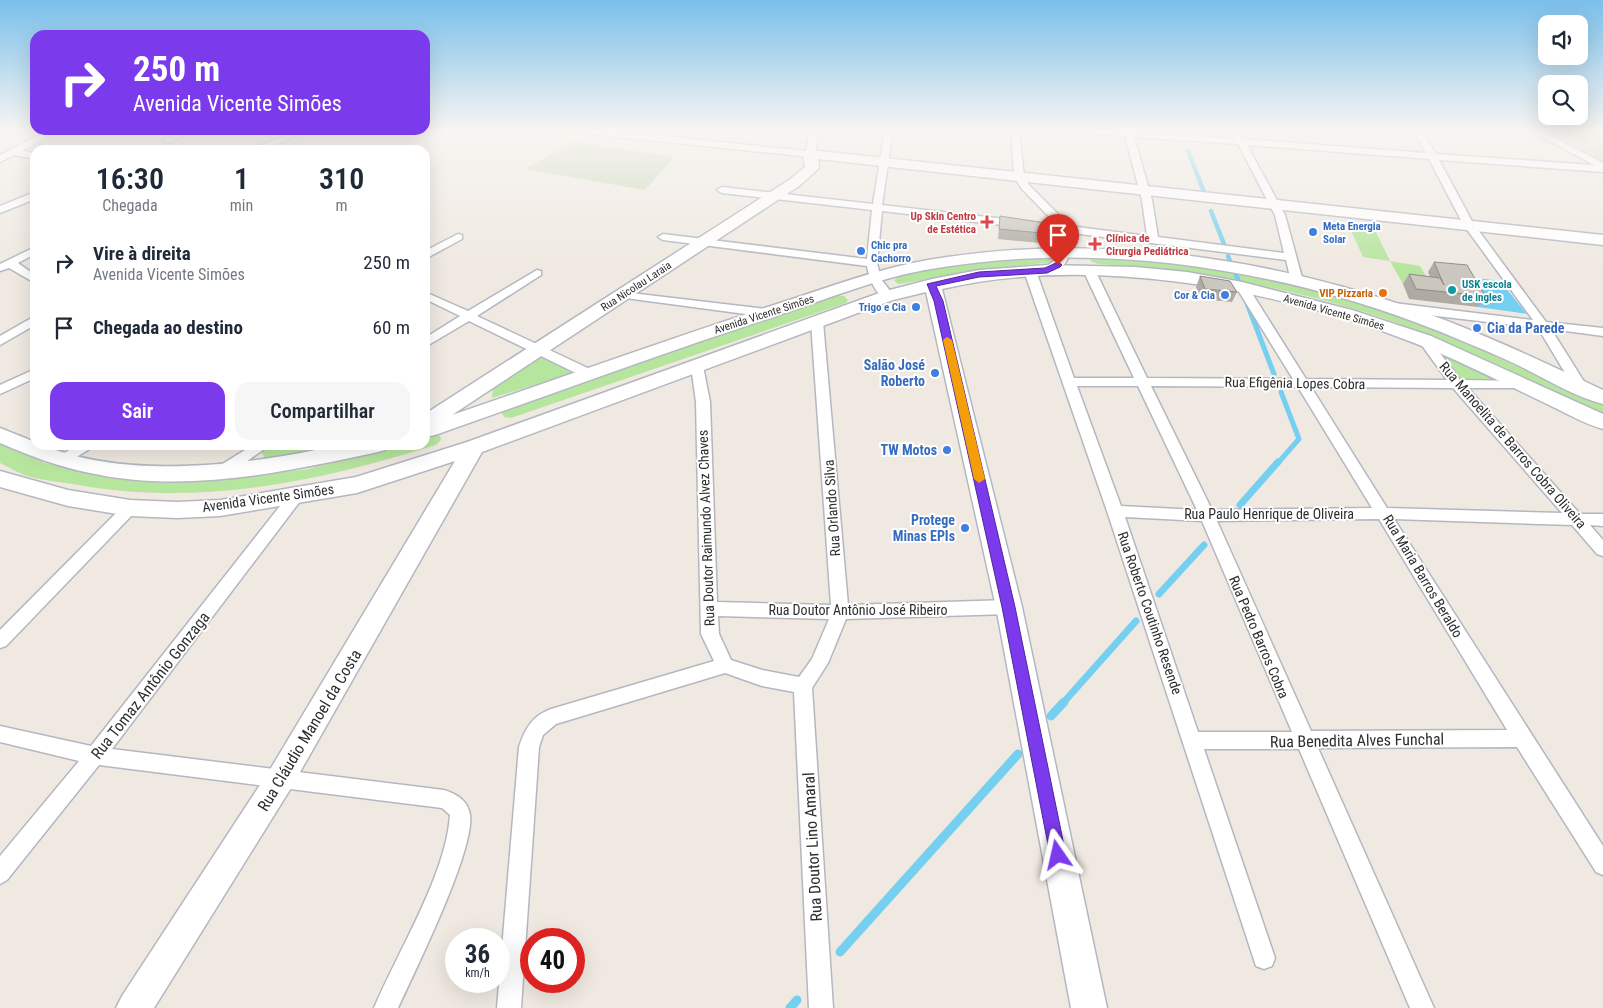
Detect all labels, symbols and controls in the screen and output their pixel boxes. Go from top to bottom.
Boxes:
map controls [1538,15,1588,125]
button: sound [1538,15,1588,65]
text: 250 m [133,49,220,90]
icon: right [50,50,115,115]
button: search [1538,75,1588,125]
text: Avenida Vicente Simões [133,91,342,116]
text: 16:30 [96,161,164,196]
text: 1 [234,161,249,196]
text: 310 [319,161,364,196]
text: Chegada [102,196,158,215]
text: min [230,196,253,215]
text: m [336,196,348,215]
place label: Up Skin Centro de Estética [911,210,977,236]
pin [1037,214,1079,265]
marker: Up Skin Centro de Estética [980,215,994,229]
place label: Meta Energia Solar [1323,220,1381,246]
icon: arrive [1044,221,1072,249]
marker: Meta Energia Solar [1307,226,1319,238]
place label: Clínica de Cirurgia Pediátrica [1106,232,1189,258]
marker: Clínica de Cirurgia Pediátrica [1088,237,1102,251]
place label: Chic pra Cachorro [871,239,911,265]
text: Vire à direita [93,242,191,265]
marker: Chic pra Cachorro [855,245,867,257]
icon: right [50,249,78,277]
text: 250 m [363,251,410,274]
street label: Rua Nicolau Laraia [599,259,674,314]
text: Avenida Vicente Simões [93,265,245,284]
place label: USK escola de ingles [1462,278,1512,304]
marker: USK escola de ingles [1446,284,1458,296]
place label: VIP Pizzaria [1319,287,1373,300]
marker: VIP Pizzaria [1377,287,1389,299]
place label: Cor & Cia [1174,289,1215,302]
marker: Cor & Cia [1219,289,1231,301]
street label: Avenida Vicente Simões [713,292,816,337]
street label: Avenida Vicente Simões [1282,292,1386,333]
place label: Trigo e Cia [858,301,906,314]
marker: Trigo e Cia [910,301,922,313]
icon: arrive [50,314,78,342]
text: Chegada ao destino [93,316,243,339]
text: 60 m [373,316,410,339]
place label: Cia da Parede [1487,320,1565,336]
marker: Cia da Parede [1471,322,1483,334]
place label: Salão José Roberto [864,357,925,389]
street label: Rua Manoelita de Barros Cobra Oliveira [1436,358,1590,532]
marker: Salão José Roberto [929,367,941,379]
street label: Rua Efigênia Lopes Cobra [1225,374,1365,392]
button: Sair [50,382,225,440]
button: Compartilhar [235,382,410,440]
street label: Rua Doutor Raimundo Alvez Chaves [695,430,717,626]
place label: TW Motos [881,442,937,458]
marker: TW Motos [941,444,953,456]
street label: Rua Orlando Silva [821,459,843,557]
street label: Avenida Vicente Simões [201,481,335,515]
street label: Rua Paulo Henrique de Oliveira [1184,506,1354,522]
place label: Protege Minas EPIs [893,512,955,544]
street label: Rua Maria Barros Beraldo [1380,512,1466,640]
marker: Protege Minas EPIs [959,522,971,534]
street label: Rua Roberto Coutinho Resende [1115,530,1186,697]
street label: Rua Pedro Barros Cobra [1226,573,1292,701]
street label: Rua Doutor Antônio José Ribeiro [769,602,947,618]
street label: Rua Tomaz Antônio Gonzaga [87,608,214,763]
street label: Rua Cláudio Manoel da Costa [254,646,365,815]
street label: Rua Benedita Alves Funchal [1270,729,1444,752]
street label: Rua Doutor Lino Amaral [799,772,826,922]
position arrow [1031,828,1083,880]
speed limit sign: 40 [520,928,585,993]
text: 36 [465,940,490,969]
text: km/h [465,966,490,980]

